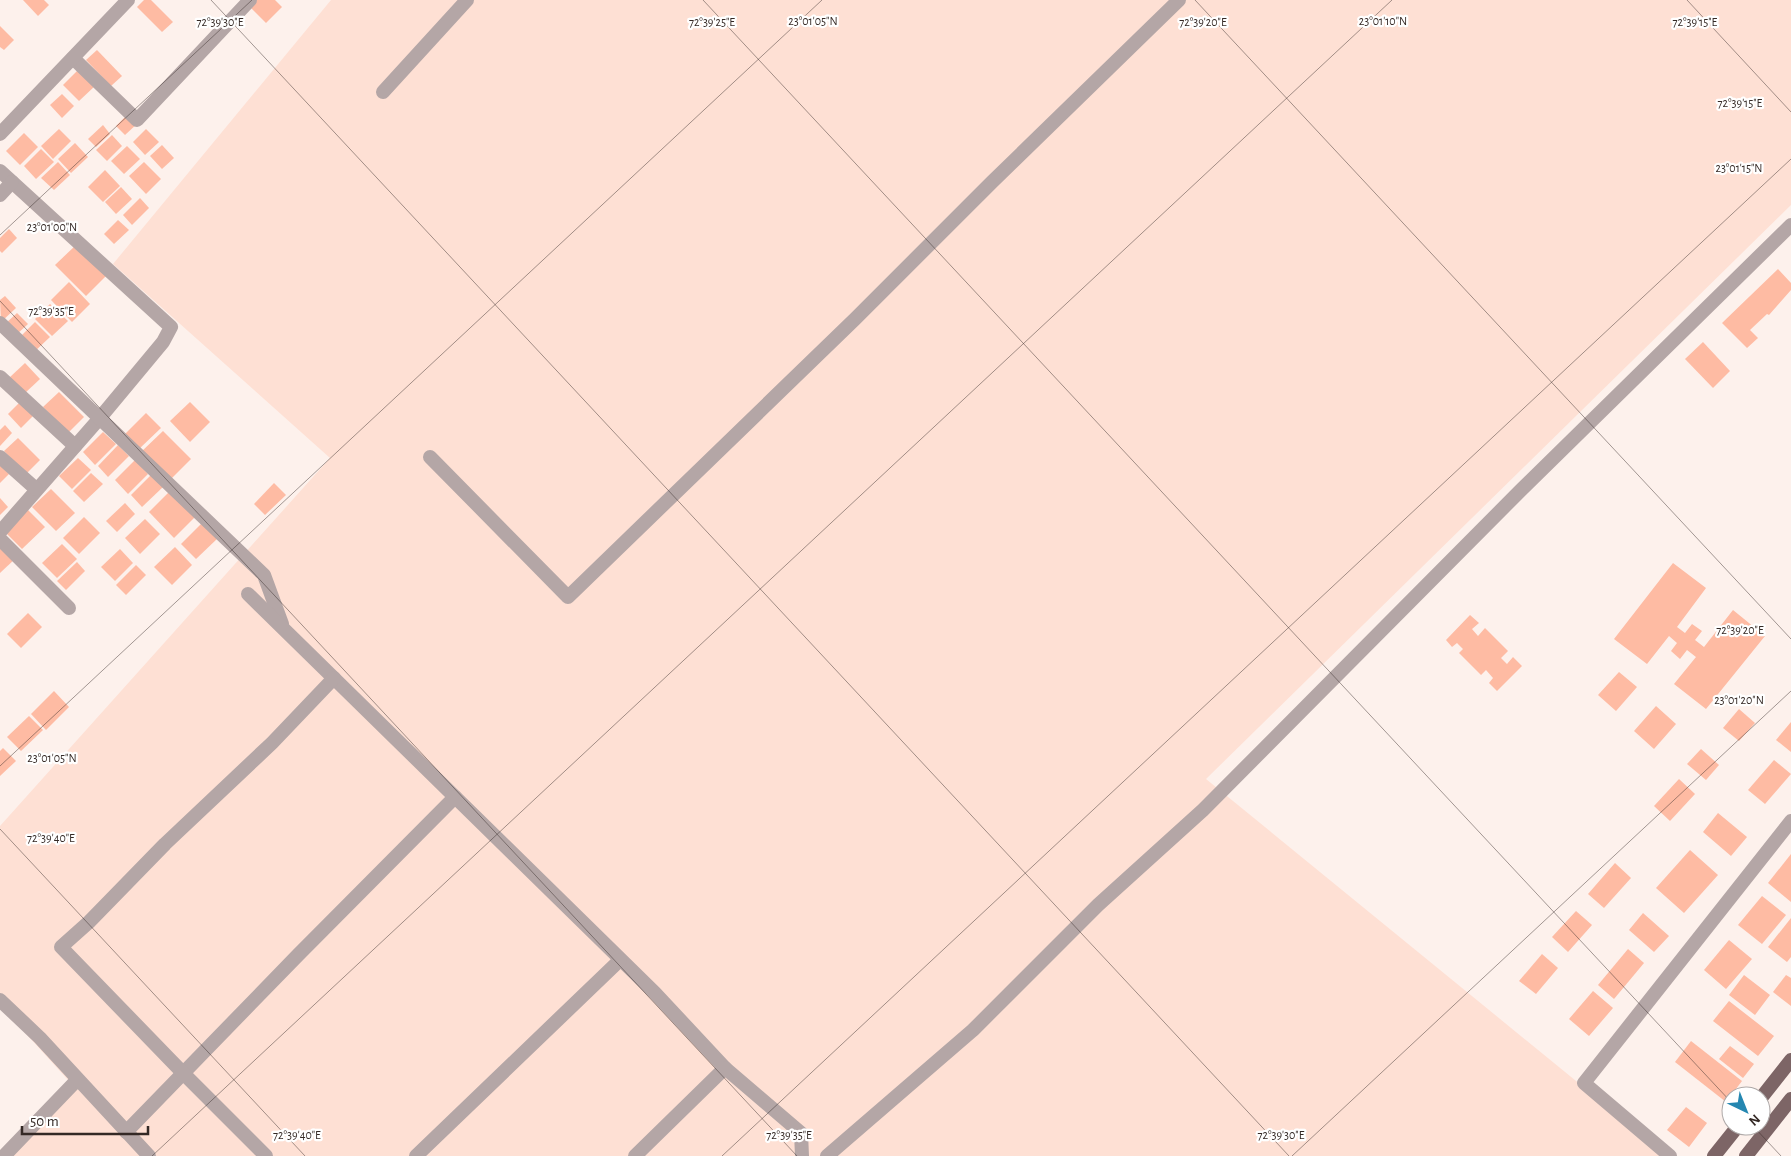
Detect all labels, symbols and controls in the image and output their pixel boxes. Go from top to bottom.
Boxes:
text: 23°01'05"N [788,15,838,27]
text: 23°01'10"N [1359,15,1407,27]
text: 72°39'30"E [197,16,244,28]
text: 72°39'25"E [689,16,735,28]
text: 72°39'20"E [1179,16,1227,28]
text: 72°39'15"E [1673,16,1718,28]
text: 72°39'15"E [1718,97,1763,109]
text: 23°01'15"N [1715,162,1763,174]
text: 23°01'00"N [27,221,77,233]
text: 72°39'35"E [28,305,74,317]
text: 72°39'20"E [1716,624,1764,636]
text: 23°01'20"N [1714,694,1764,706]
text: 23°01'05"N [27,752,77,764]
text: 72°39'40"E [27,832,75,844]
north arrow [1721,1086,1771,1136]
scale bar [22,1104,149,1136]
text: N [1746,1111,1763,1128]
text: 50 m [30,1114,59,1129]
text: 72°39'40"E [273,1129,321,1141]
text: 72°39'35"E [766,1129,812,1141]
text: 72°39'30"E [1258,1129,1305,1141]

